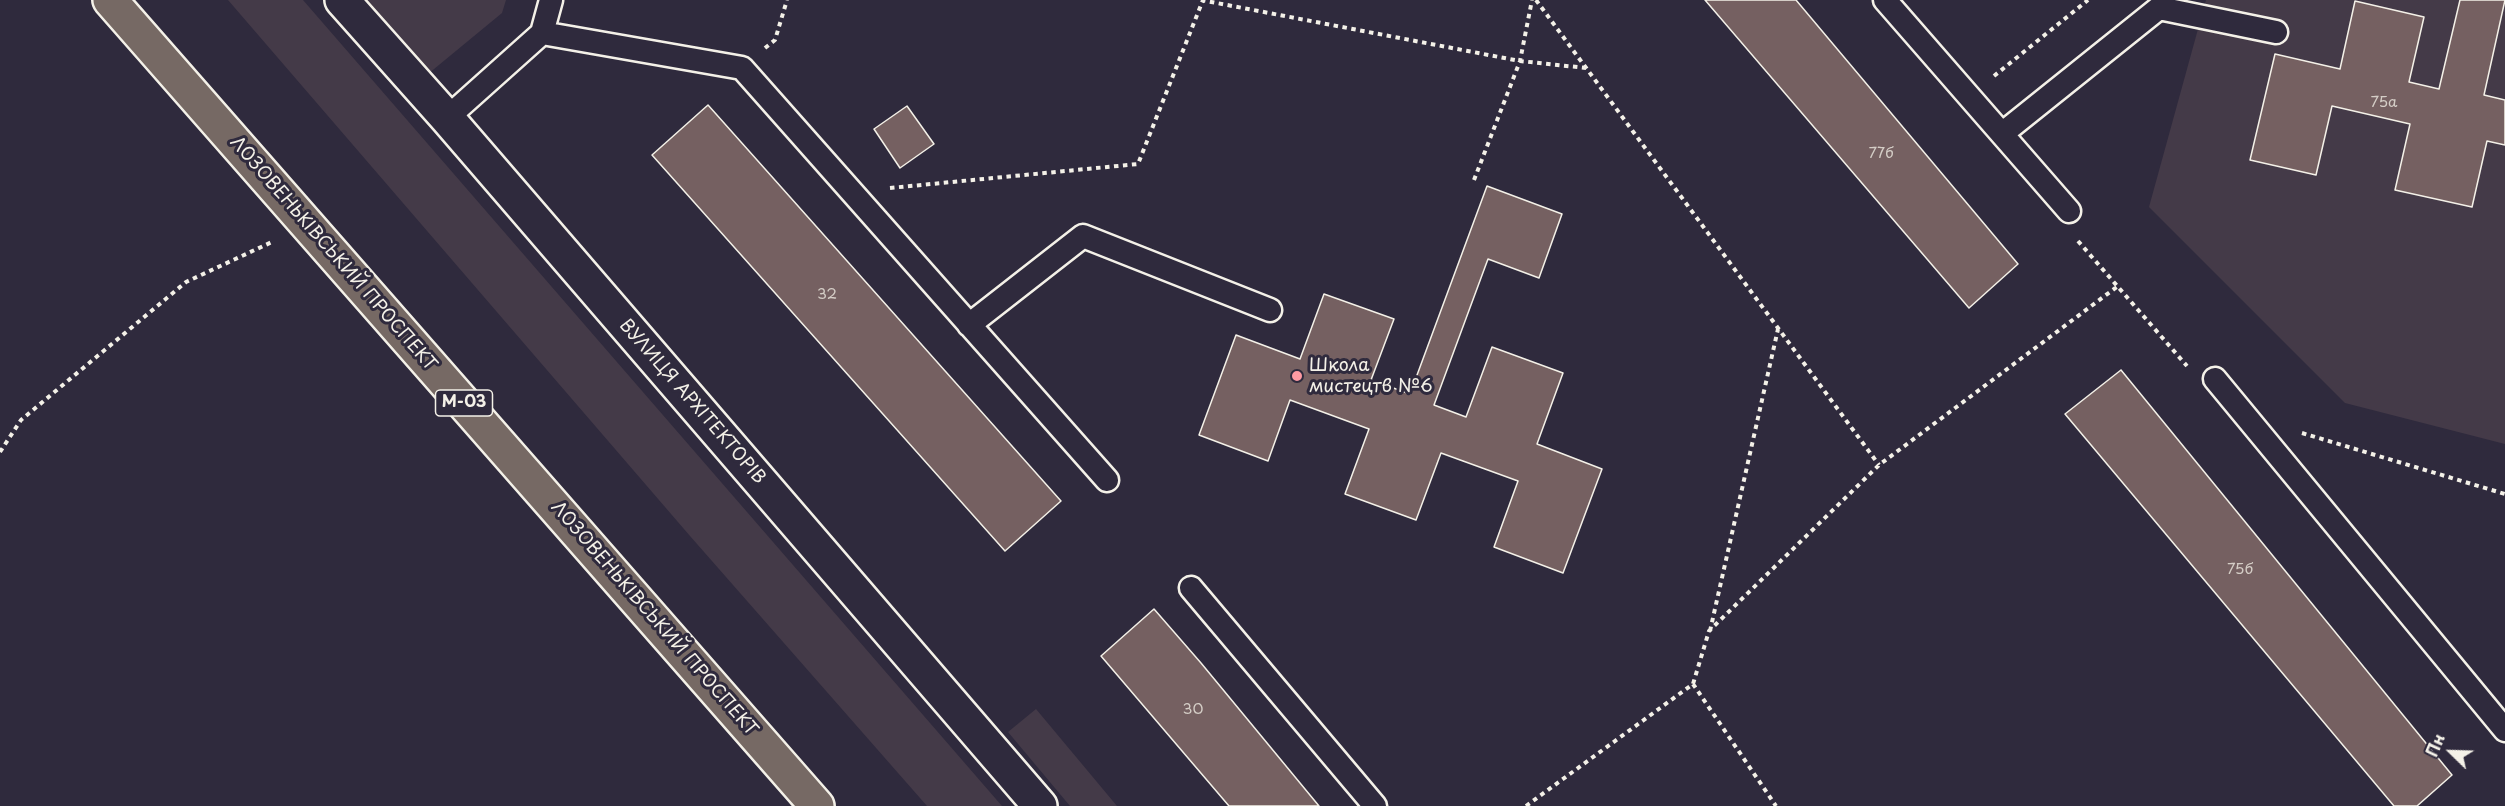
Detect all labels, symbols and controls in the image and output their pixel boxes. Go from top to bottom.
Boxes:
house number: 75а [2371,94,2397,112]
street label: ЛОЗОВЕНЬКІВСЬКИЙ ПРОСПЕКТ [225,132,441,376]
house number: 77б [1868,145,1894,163]
house number: 32 [817,286,837,304]
street label: ВУЛИЦЯ АРХІТЕКТОРІВ [614,315,770,489]
place label: Школа мистецтв №6 [1309,355,1433,398]
marker: Школа мистецтв №6 [1290,369,1304,383]
road number: М-03 [436,390,492,416]
street label: ЛОЗОВЕНЬКІВСЬКИЙ ПРОСПЕКТ [546,497,762,741]
house number: 75б [2227,561,2253,579]
house number: 30 [1183,701,1203,719]
north arrow [2421,722,2481,782]
text: Пн [2419,730,2450,760]

